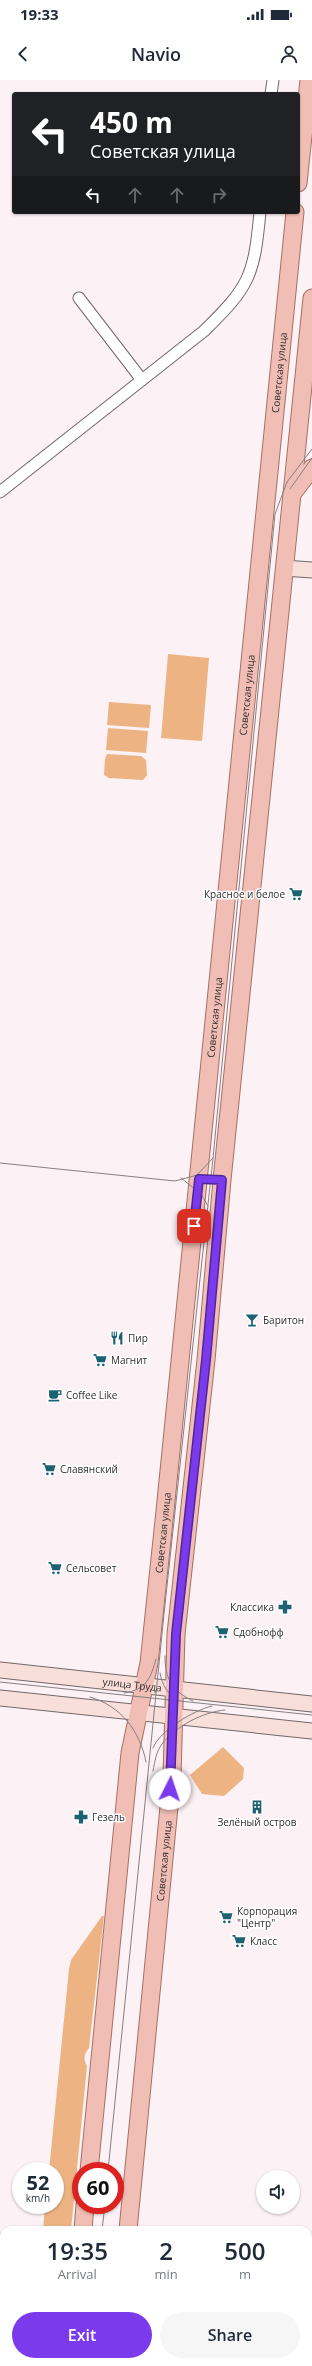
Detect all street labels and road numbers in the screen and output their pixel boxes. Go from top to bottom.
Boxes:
street label: Советская улица [268,331,290,414]
street label: Советская улица [236,654,258,736]
street label: Советская улица [203,976,225,1058]
street label: Советская улица [152,1492,174,1574]
street label: улица Труда [102,1674,163,1695]
street label: Советская улица [153,1820,175,1902]

